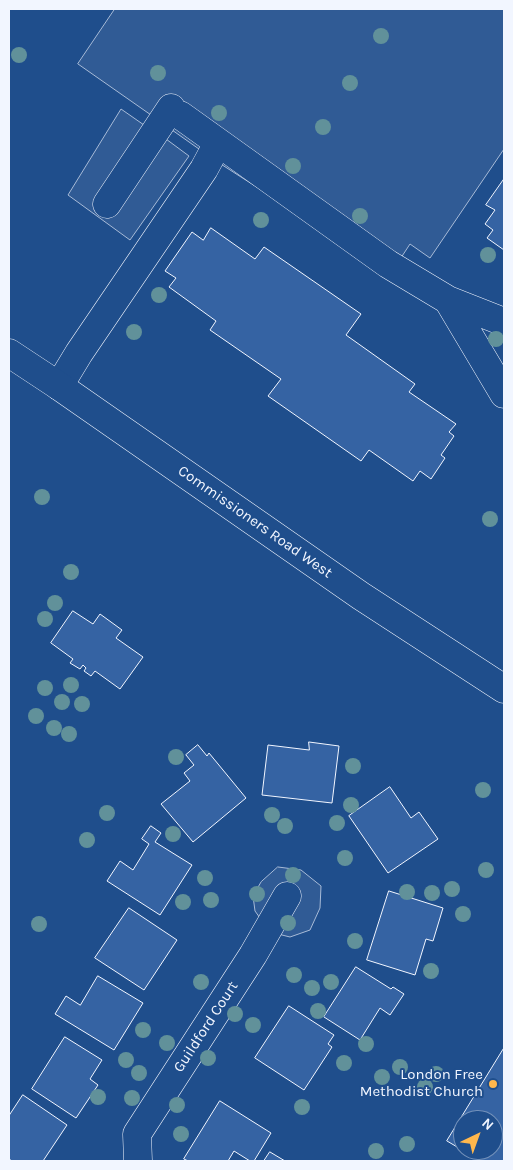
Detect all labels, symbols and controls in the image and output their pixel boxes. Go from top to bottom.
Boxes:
street label: Commissioners Road West [174,462,336,582]
street label: Guildford Court [170,978,242,1076]
place label: London Free Methodist Church [360,1066,483,1101]
marker: London Free Methodist Church [487,1078,499,1090]
north arrow [453,1110,503,1160]
text: N [478,1115,497,1134]

